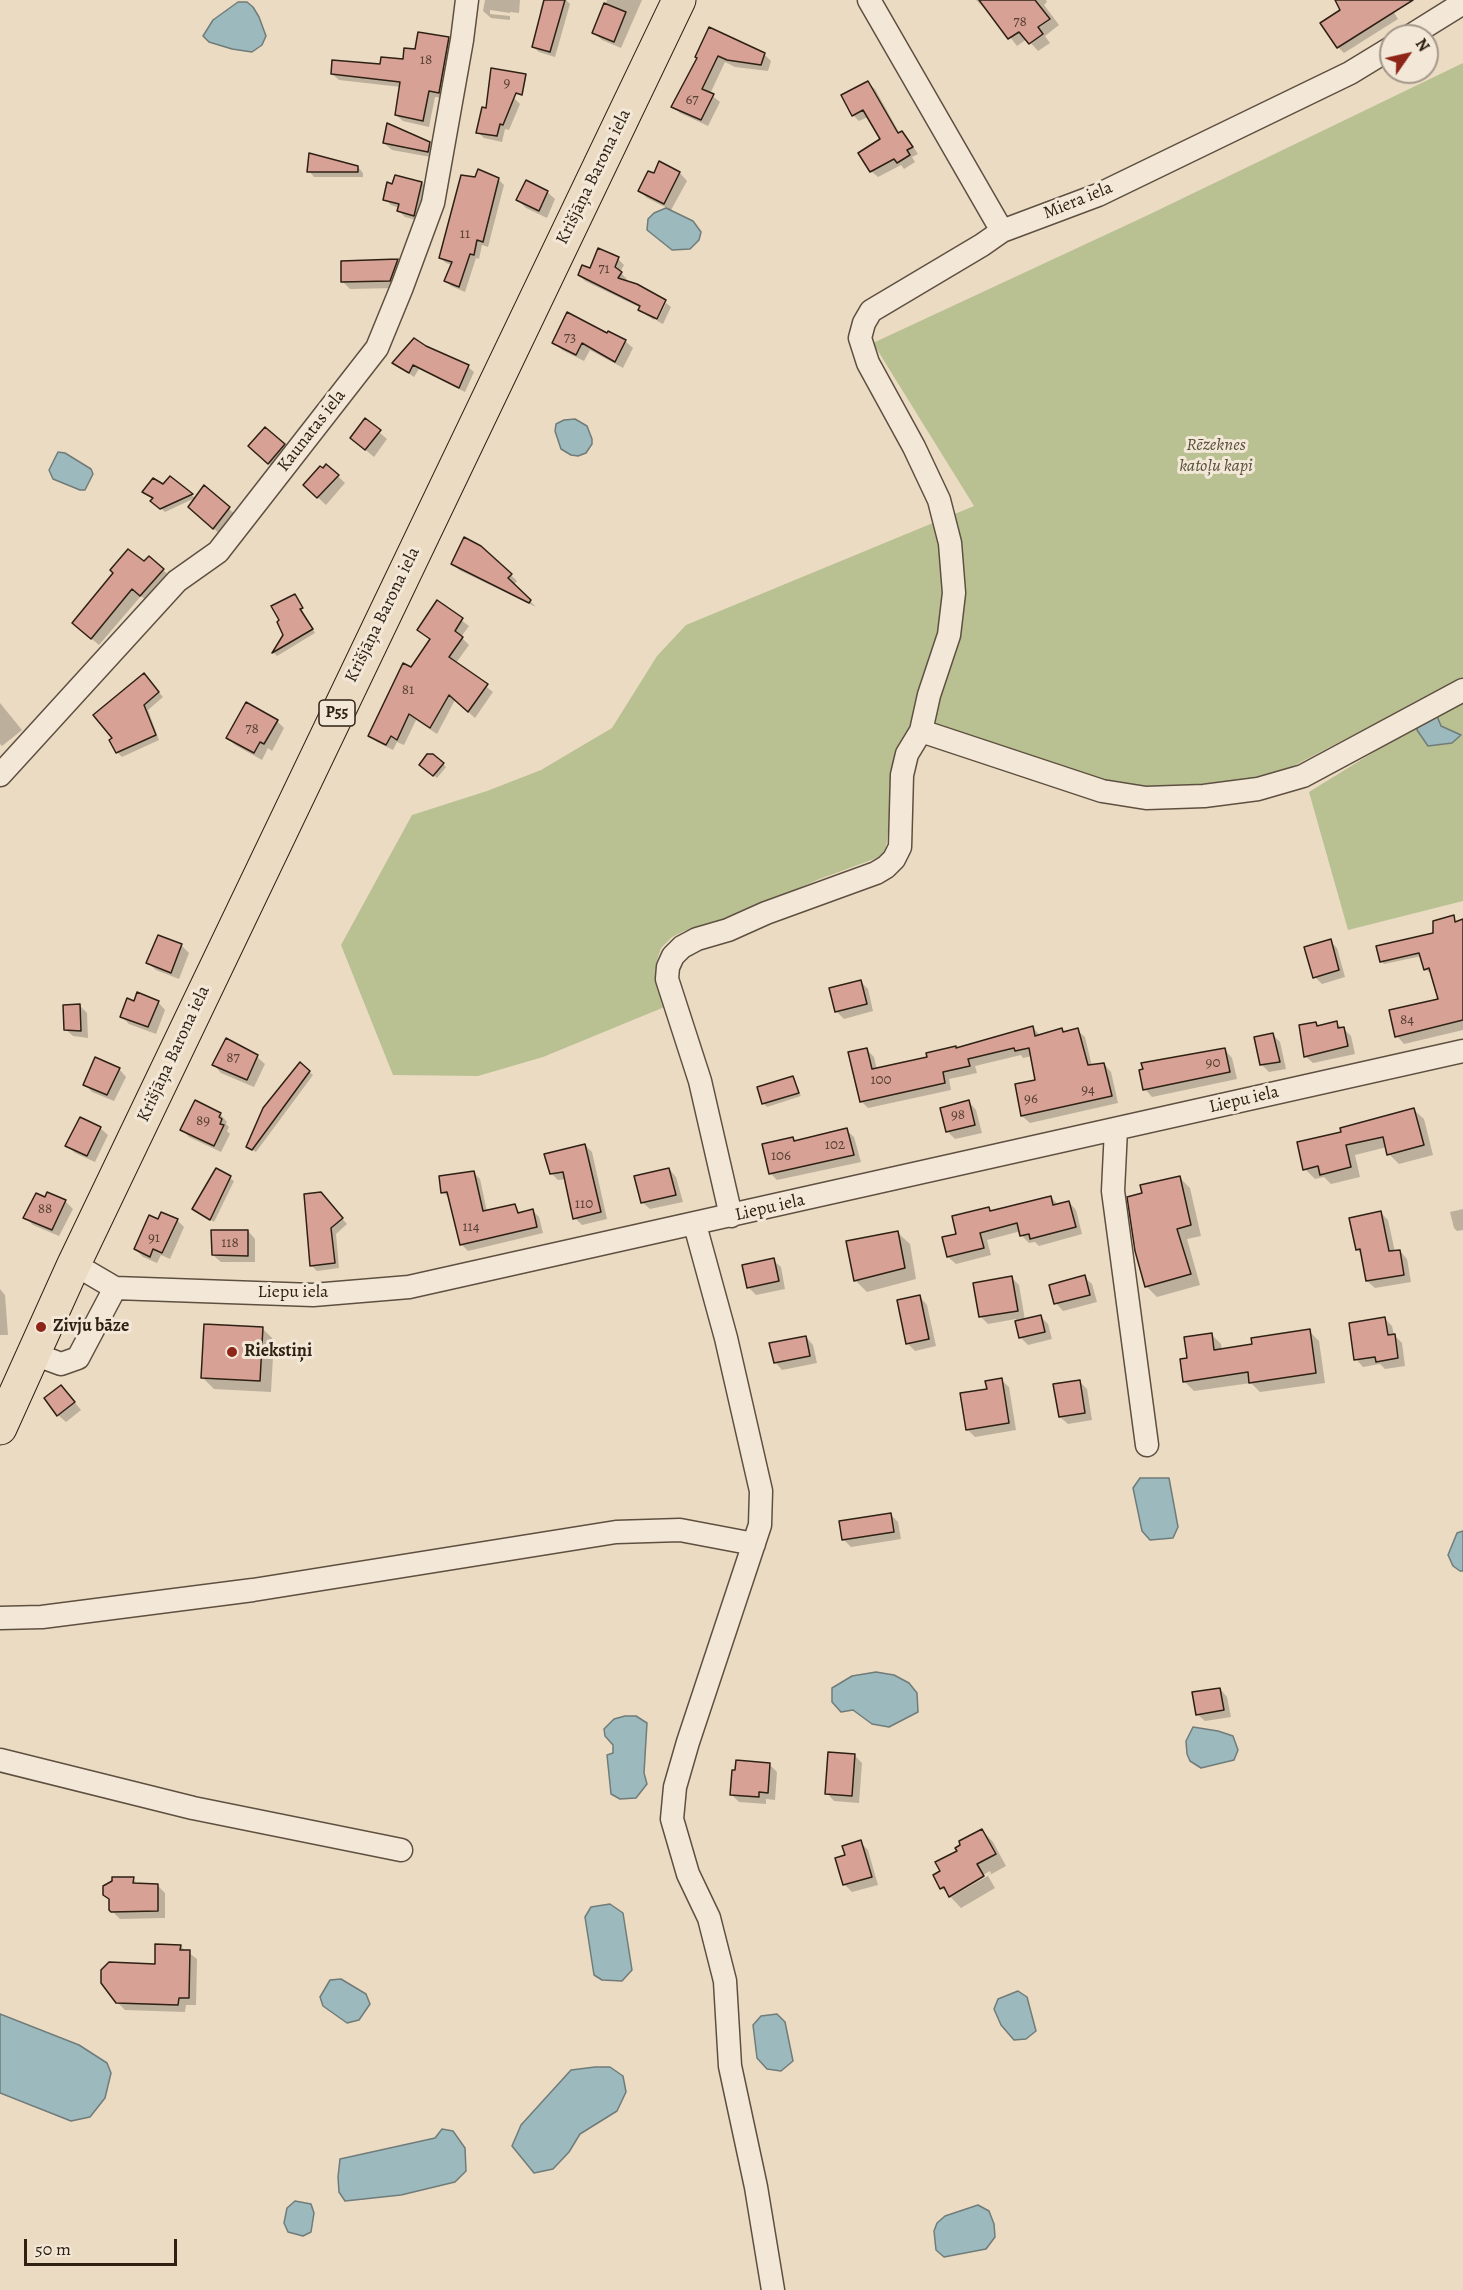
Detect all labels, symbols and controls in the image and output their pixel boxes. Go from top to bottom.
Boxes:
house number: 78 [1013,13,1027,31]
north arrow [1379,24,1439,84]
text: N [1410,34,1435,56]
house number: 18 [420,51,432,69]
house number: 9 [504,74,510,92]
house number: 67 [685,91,699,109]
street label: Krišjāņa Barona iela [552,106,636,248]
street label: Miera iela [1040,177,1116,225]
house number: 11 [460,225,470,243]
house number: 71 [598,260,610,278]
house number: 73 [564,329,576,347]
street label: Kaunatas iela [273,386,351,476]
park label: Rēzeknes katoļu kapi [1179,435,1253,478]
street label: Krišjāņa Barona iela [341,544,425,686]
house number: 81 [402,681,414,699]
road number: P55 [319,700,355,726]
house number: 78 [245,720,259,738]
street label: Krišjāņa Barona iela [133,982,215,1126]
house number: 84 [1400,1011,1414,1029]
house number: 87 [226,1049,240,1067]
house number: 90 [1206,1054,1220,1072]
house number: 100 [870,1071,892,1089]
house number: 94 [1081,1081,1095,1099]
street label: Liepu iela [1207,1081,1281,1119]
house number: 96 [1024,1090,1038,1108]
house number: 98 [951,1106,965,1124]
house number: 89 [196,1112,210,1130]
house number: 102 [825,1136,845,1154]
house number: 106 [771,1147,791,1165]
street label: Liepu iela [733,1189,807,1227]
house number: 110 [575,1195,593,1213]
house number: 88 [38,1200,52,1218]
house number: 114 [462,1218,480,1236]
house number: 91 [148,1229,160,1247]
house number: 118 [221,1234,239,1252]
street label: Liepu iela [258,1282,328,1304]
place label: Zivju bāze [53,1316,129,1338]
marker: Zivju bāze [34,1320,48,1334]
place label: Riekstiņi [244,1341,312,1363]
marker: Riekstiņi [225,1345,239,1359]
scale bar [27,2227,180,2265]
text: 50 m [35,2237,71,2261]

